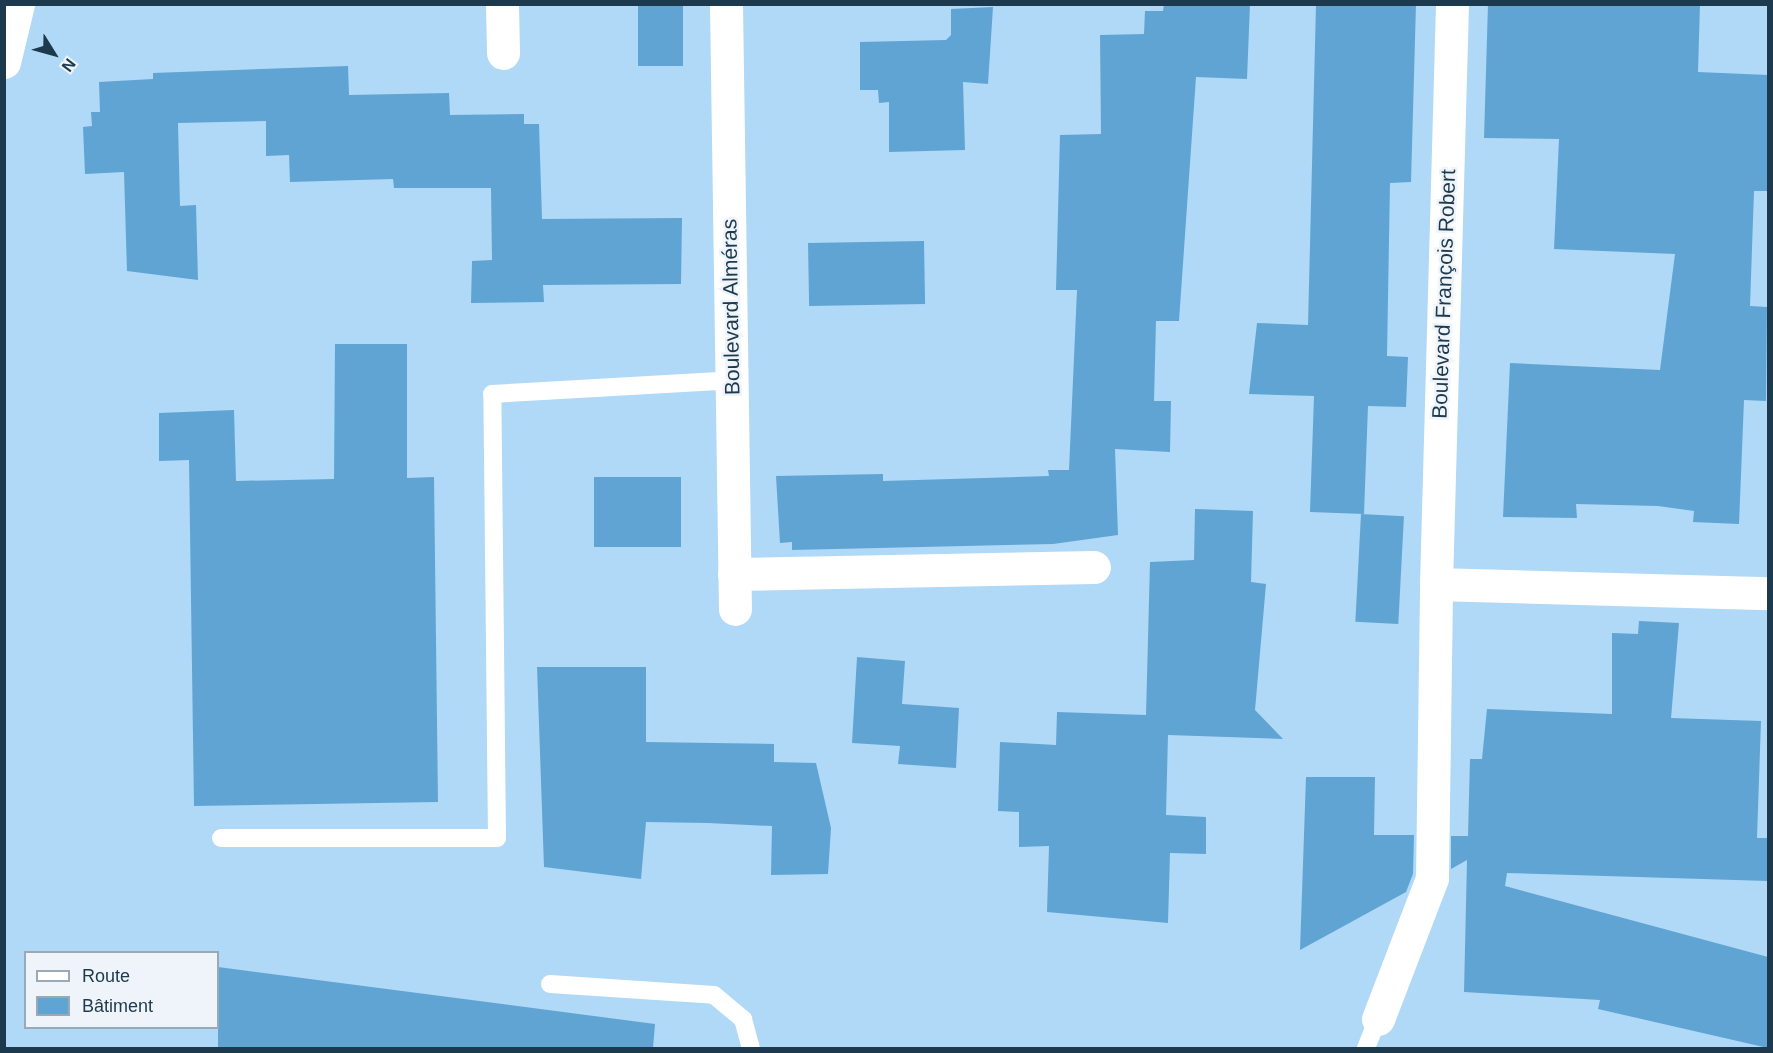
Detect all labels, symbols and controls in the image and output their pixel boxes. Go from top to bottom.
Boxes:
north arrow [24,24,84,84]
text: N [59,55,79,75]
street label: Boulevard François Robert [1427,169,1461,419]
street label: Boulevard Alméras [717,218,745,396]
legend [24,951,219,1029]
text: Route [82,966,130,986]
text: Bâtiment [82,996,153,1016]

